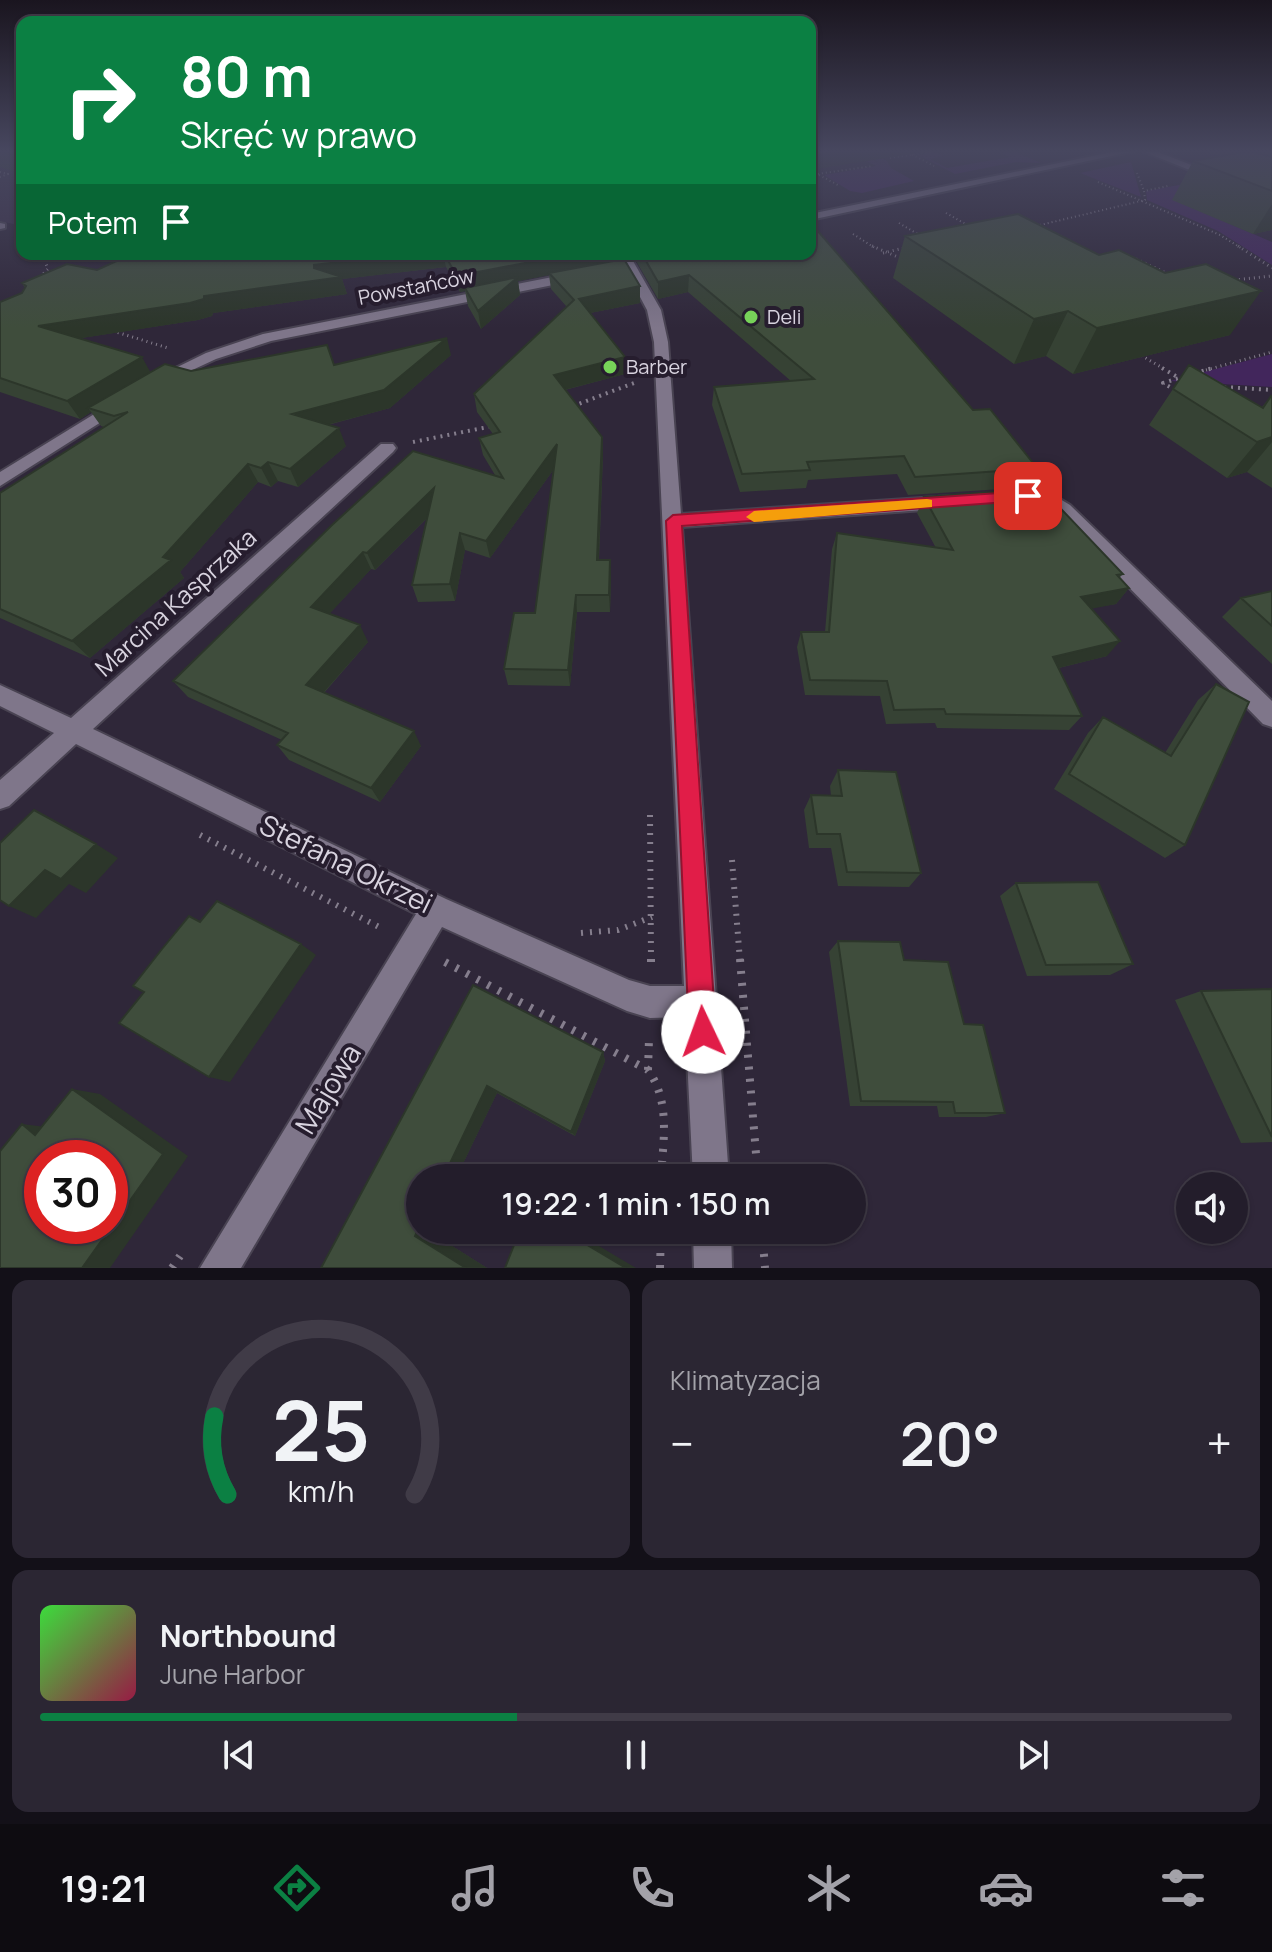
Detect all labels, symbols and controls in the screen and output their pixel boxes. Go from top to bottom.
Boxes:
text: 80 m [180,37,313,114]
icon: right [48,48,152,152]
text: Skręć w prawo [180,110,417,159]
icon: arrive [154,200,198,244]
text: Potem [48,202,138,243]
street label: Powstańców [356,262,476,311]
place label: Deli [767,303,801,330]
marker: Deli [742,308,760,326]
place label: Barber [626,353,687,380]
marker: Barber [601,358,619,376]
pin [994,462,1062,530]
icon: arrive [1006,474,1050,518]
street label: Marcina Kasprzaka [87,521,263,683]
street label: Stefana Okrzei [254,805,439,921]
position arrow [661,990,745,1074]
street label: Majowa [286,1037,369,1140]
speed limit sign: 30 [24,1140,128,1244]
map controls [1176,1172,1248,1244]
button: sound [1176,1172,1248,1244]
text: 19:22 · 1 min · 150 m [502,1183,770,1224]
text: Klimatyzacja [670,1362,821,1398]
text: 25 [272,1372,370,1486]
text: 20° [900,1402,1001,1484]
text: − [670,1413,694,1473]
text: + [1207,1413,1232,1473]
text: km/h [288,1472,354,1511]
text: Northbound [160,1615,337,1656]
text: June Harbor [160,1656,305,1692]
icon: previous [217,1733,261,1777]
icon: pause [614,1733,658,1777]
icon: next [1011,1733,1055,1777]
icon: directions [269,1860,325,1916]
icon: music [447,1860,503,1916]
icon: phone [624,1860,680,1916]
icon: climate [801,1860,857,1916]
icon: car [978,1860,1034,1916]
icon: filters [1155,1860,1211,1916]
text: 19:21 [61,1864,148,1913]

